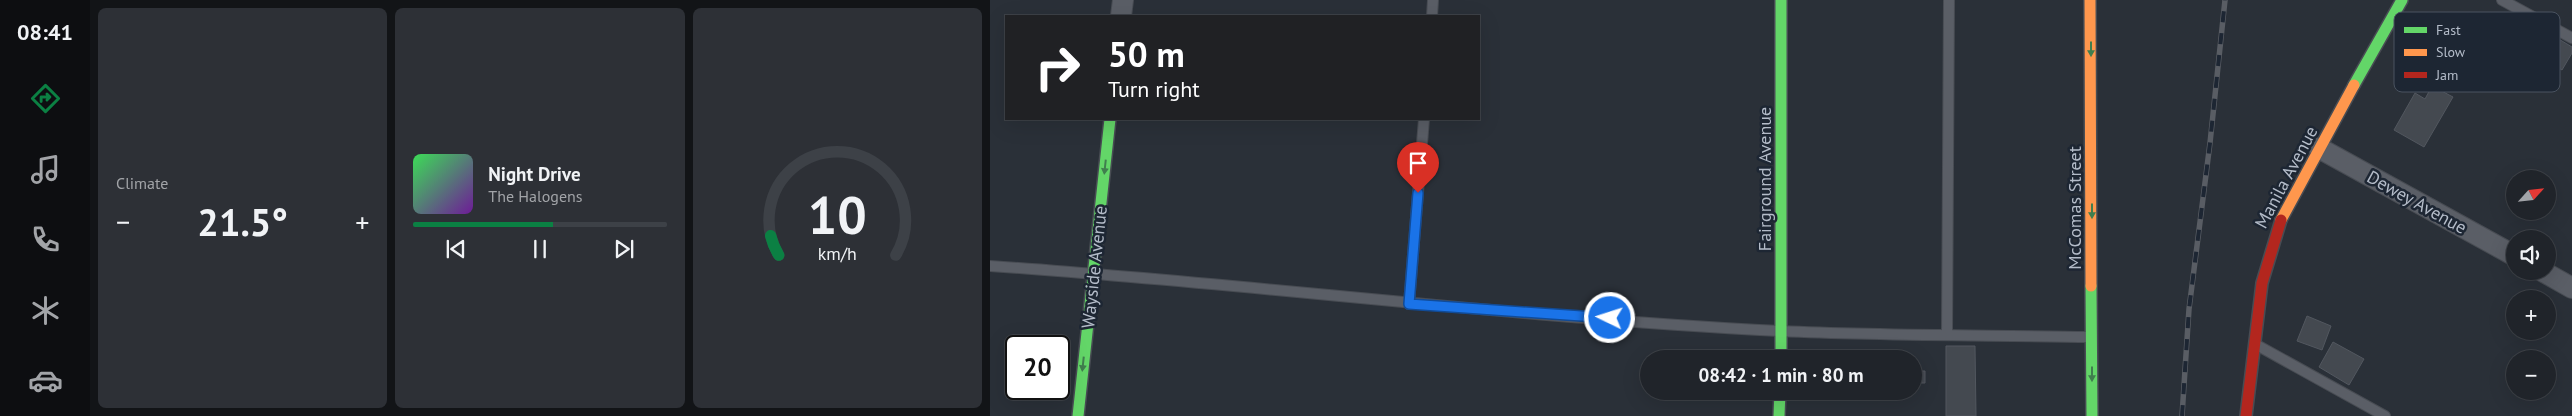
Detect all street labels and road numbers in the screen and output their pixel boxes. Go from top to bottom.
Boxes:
street label: Fairground Avenue [1753,107,1776,251]
street label: Manila Avenue [2249,122,2323,232]
street label: McComas Street [2063,146,2086,270]
street label: Dewey Avenue [2363,165,2471,239]
street label: Wayside Avenue [1076,205,1112,329]

